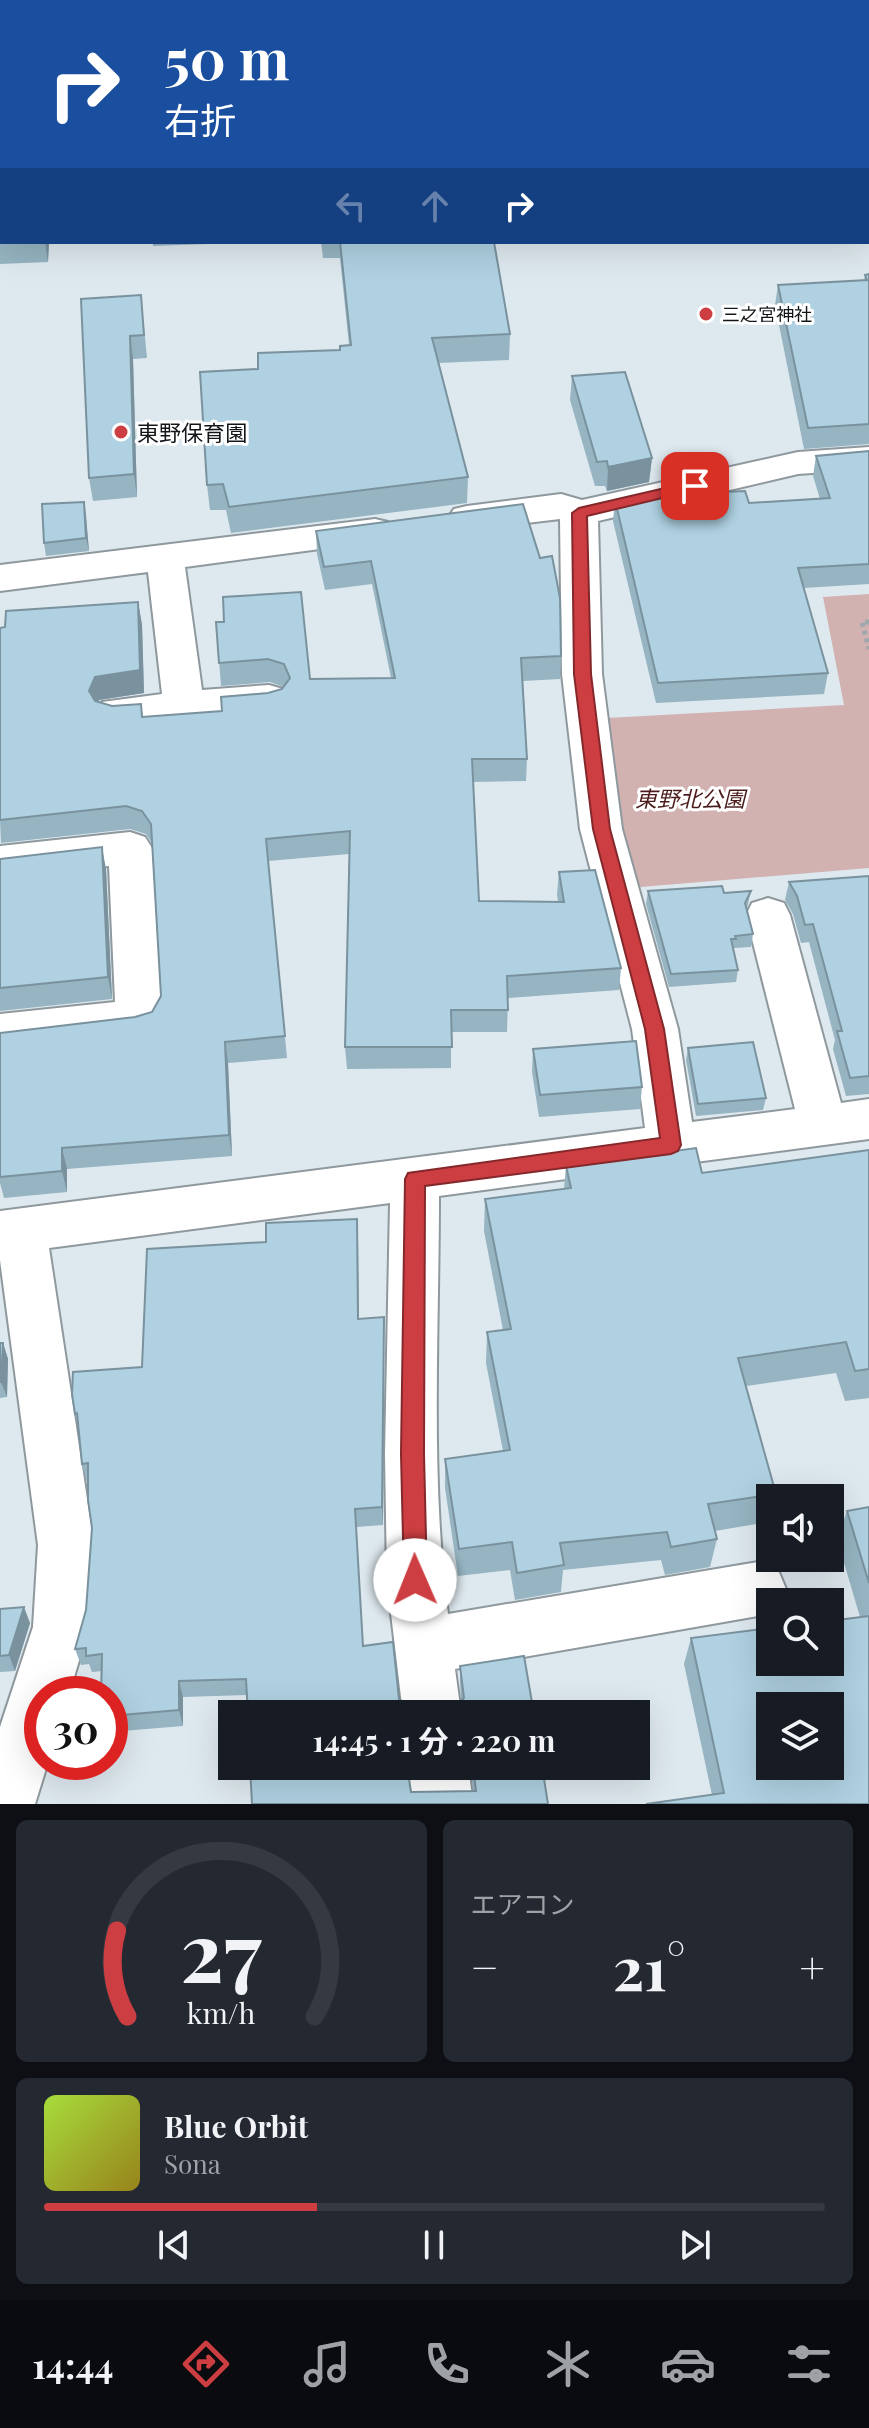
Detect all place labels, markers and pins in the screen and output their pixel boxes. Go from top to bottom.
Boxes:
place label: 三之宮神社 [722,302,812,326]
marker: 三之宮神社 [697,305,715,323]
place label: 東野保育園 [137,417,247,447]
marker: 東野保育園 [112,423,130,441]
pin [661,452,729,520]

